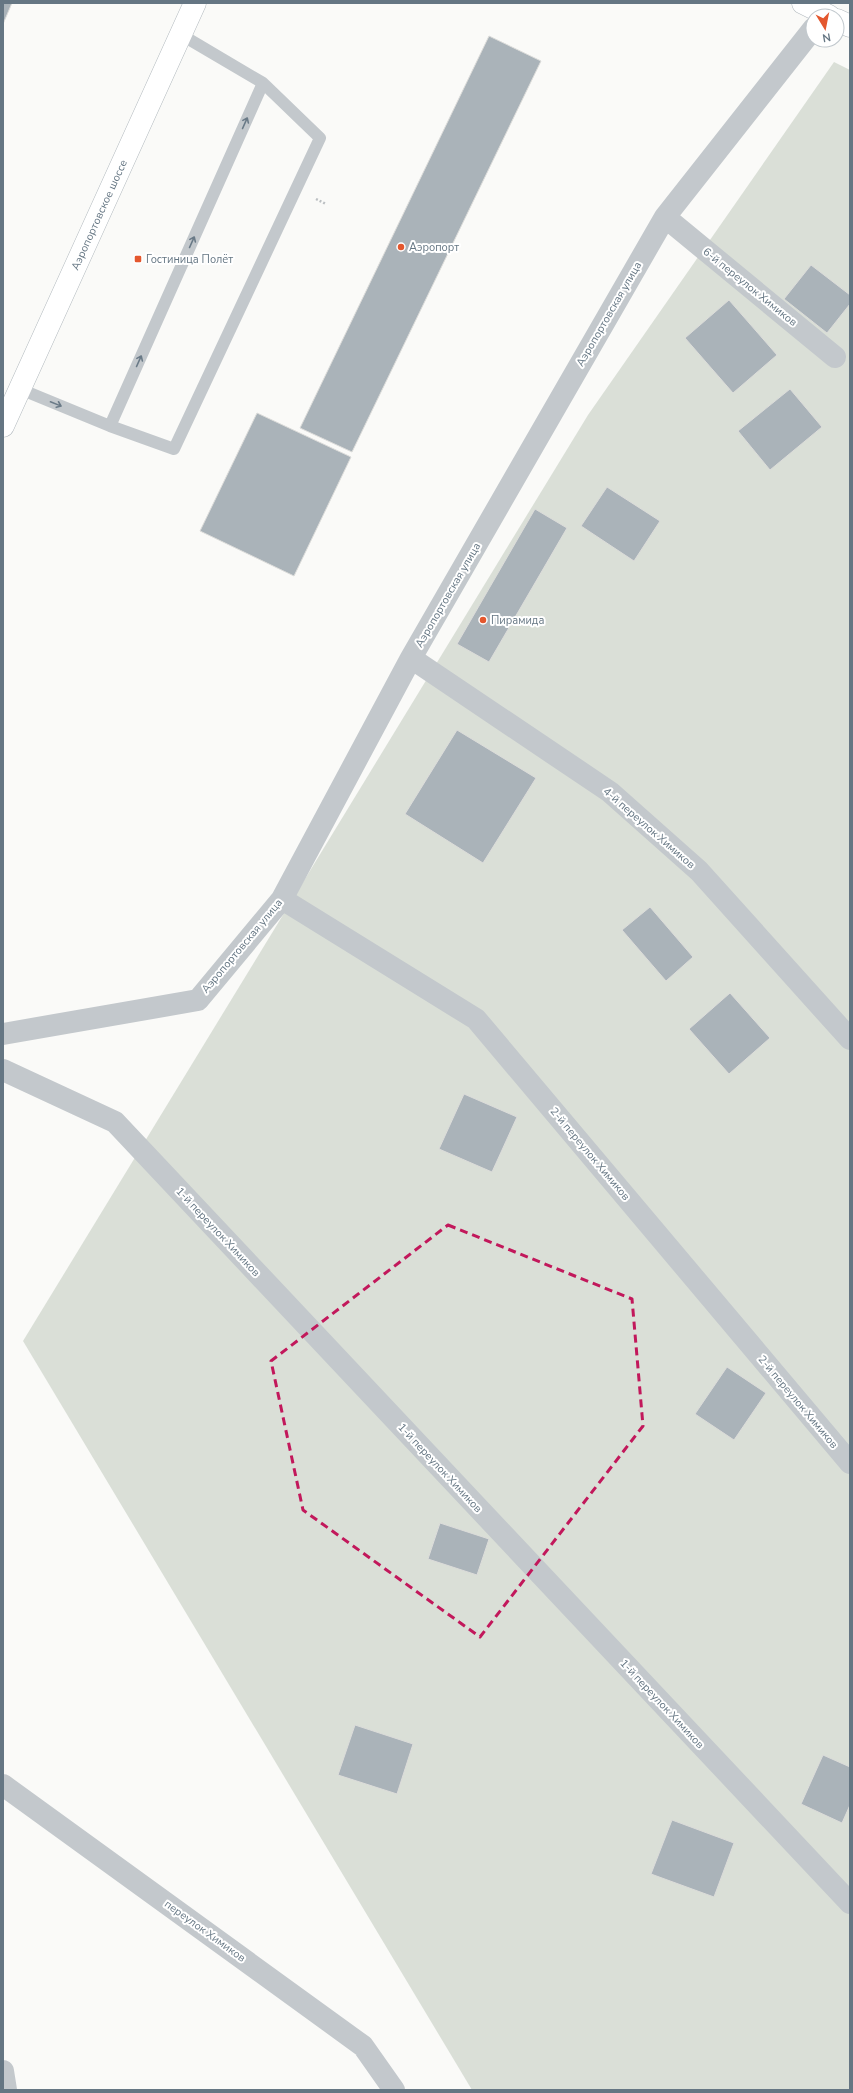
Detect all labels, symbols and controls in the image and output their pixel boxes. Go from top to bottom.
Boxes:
north arrow [805,8,845,48]
text: N [821,29,832,45]
one-way arrow [241,118,249,130]
street label: Аэропортовское шоссе [67,157,131,272]
one-way arrow [189,236,196,248]
place label: Аэропорт [409,240,459,255]
marker: Аэропорт [396,242,406,252]
street label: 6-й переулок Химиков [700,244,800,330]
place label: Гостиница Полёт [146,252,233,267]
marker: Гостиница Полёт [133,254,143,264]
street label: Аэропортовская улица [573,259,645,369]
one-way arrow [136,355,143,367]
one-way arrow [49,401,61,408]
street label: Аэропортовская улица [412,540,484,650]
place label: Пирамида [491,613,544,628]
marker: Пирамида [478,615,488,625]
street label: 4-й переулок Химиков [600,784,698,872]
street label: Аэропортовская улица [198,896,286,996]
street label: 2-й переулок Химиков [547,1104,633,1204]
street label: 1-й переулок Химиков [173,1184,263,1280]
street label: 2-й переулок Химиков [755,1352,841,1452]
street label: 1-й переулок Химиков [395,1420,485,1516]
street label: 1-й переулок Химиков [617,1656,707,1752]
street label: переулок Химиков [161,1897,249,1965]

